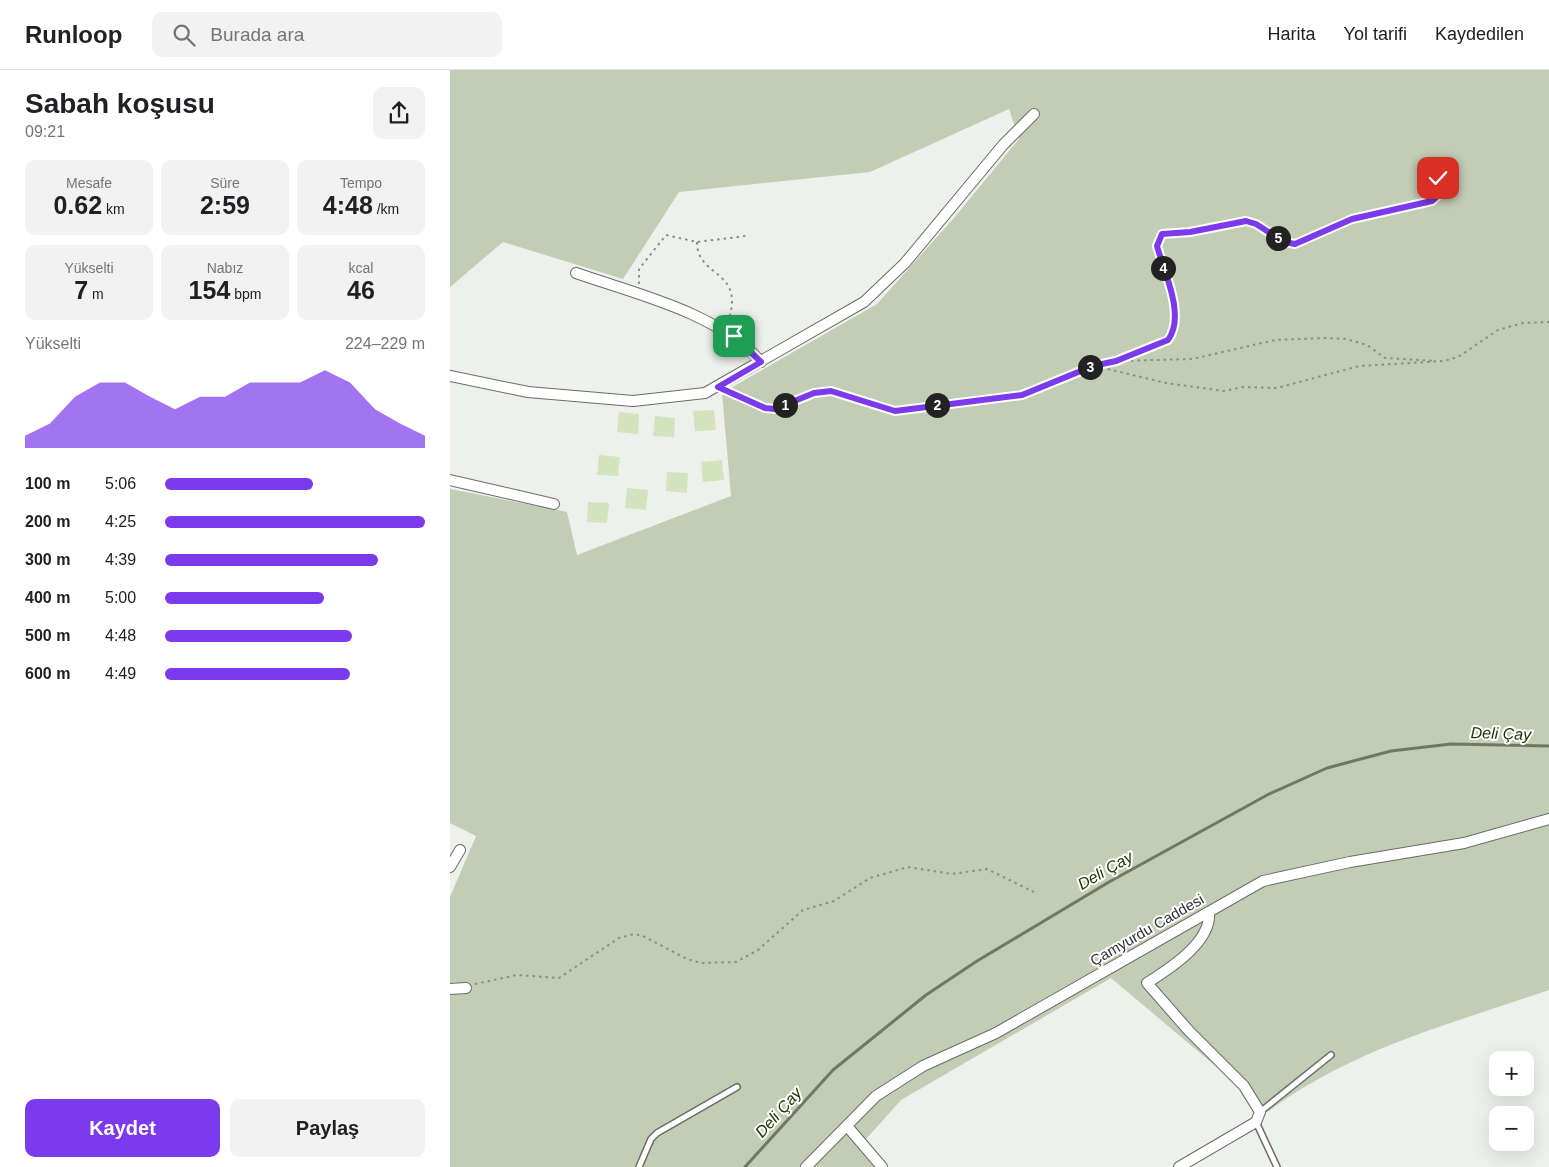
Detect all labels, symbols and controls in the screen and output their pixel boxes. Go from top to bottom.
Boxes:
search box [152,12,502,57]
text: Runloop [25,21,122,48]
icon: search [170,21,198,49]
text: Burada ara [210,24,304,45]
text: Harita [1268,24,1316,44]
text: Yol tarifi [1344,24,1407,44]
text: Kaydedilen [1435,24,1524,44]
button: share [373,87,425,139]
text: Sabah koşusu [25,88,215,119]
text: 09:21 [25,123,65,140]
pin [1417,157,1459,199]
icon: check [1424,164,1452,192]
text: Mesafe [66,175,112,191]
text: Süre [210,175,240,191]
text: Tempo [340,175,382,191]
text: 0.62 [53,191,102,219]
text: 2:59 [200,191,250,219]
text: 4:48 [323,191,373,219]
text: km [102,201,125,217]
text: /km [373,201,399,217]
pin: 5 [1266,226,1290,250]
text: 5 [1275,230,1282,246]
pin: 4 [1150,256,1176,280]
text: Yükselti [64,260,114,276]
text: Nabız [207,260,243,276]
text: kcal [349,260,373,276]
text: 4 [1160,260,1167,276]
text: 7 [74,276,88,304]
text: 154 [189,276,230,304]
text: 46 [347,276,375,304]
text: m [88,286,104,302]
text: bpm [230,286,261,302]
pin [713,315,755,357]
icon: arrive [720,322,748,350]
text: Yükselti [25,335,81,352]
text: 224–229 m [345,335,425,352]
pin: 3 [1078,354,1102,380]
text: 3 [1087,359,1094,375]
pin: 1 [772,392,798,418]
pin: 2 [924,392,950,418]
text: 1 [782,397,789,413]
text: 2 [934,397,941,413]
text: 100 m [25,475,70,492]
text: 5:06 [105,475,136,492]
text: 200 m [25,513,70,530]
text: 4:25 [105,513,136,530]
text: 300 m [25,551,70,568]
text: 4:39 [105,551,136,568]
text: 400 m [25,589,70,606]
text: 5:00 [105,589,136,606]
text: 500 m [25,627,70,644]
text: 4:48 [105,627,136,644]
text: 600 m [25,665,70,682]
text: 4:49 [105,665,136,682]
water label: Deli Çay [1470,724,1532,743]
water label: Deli Çay [1075,847,1137,893]
street label: Çamyurdu Caddesi [1087,890,1207,969]
map controls [1489,1051,1534,1151]
button: + [1489,1051,1534,1096]
water label: Deli Çay [752,1083,806,1140]
button: Kaydet [25,1099,220,1157]
button: Paylaş [230,1099,425,1157]
button: − [1489,1106,1534,1151]

